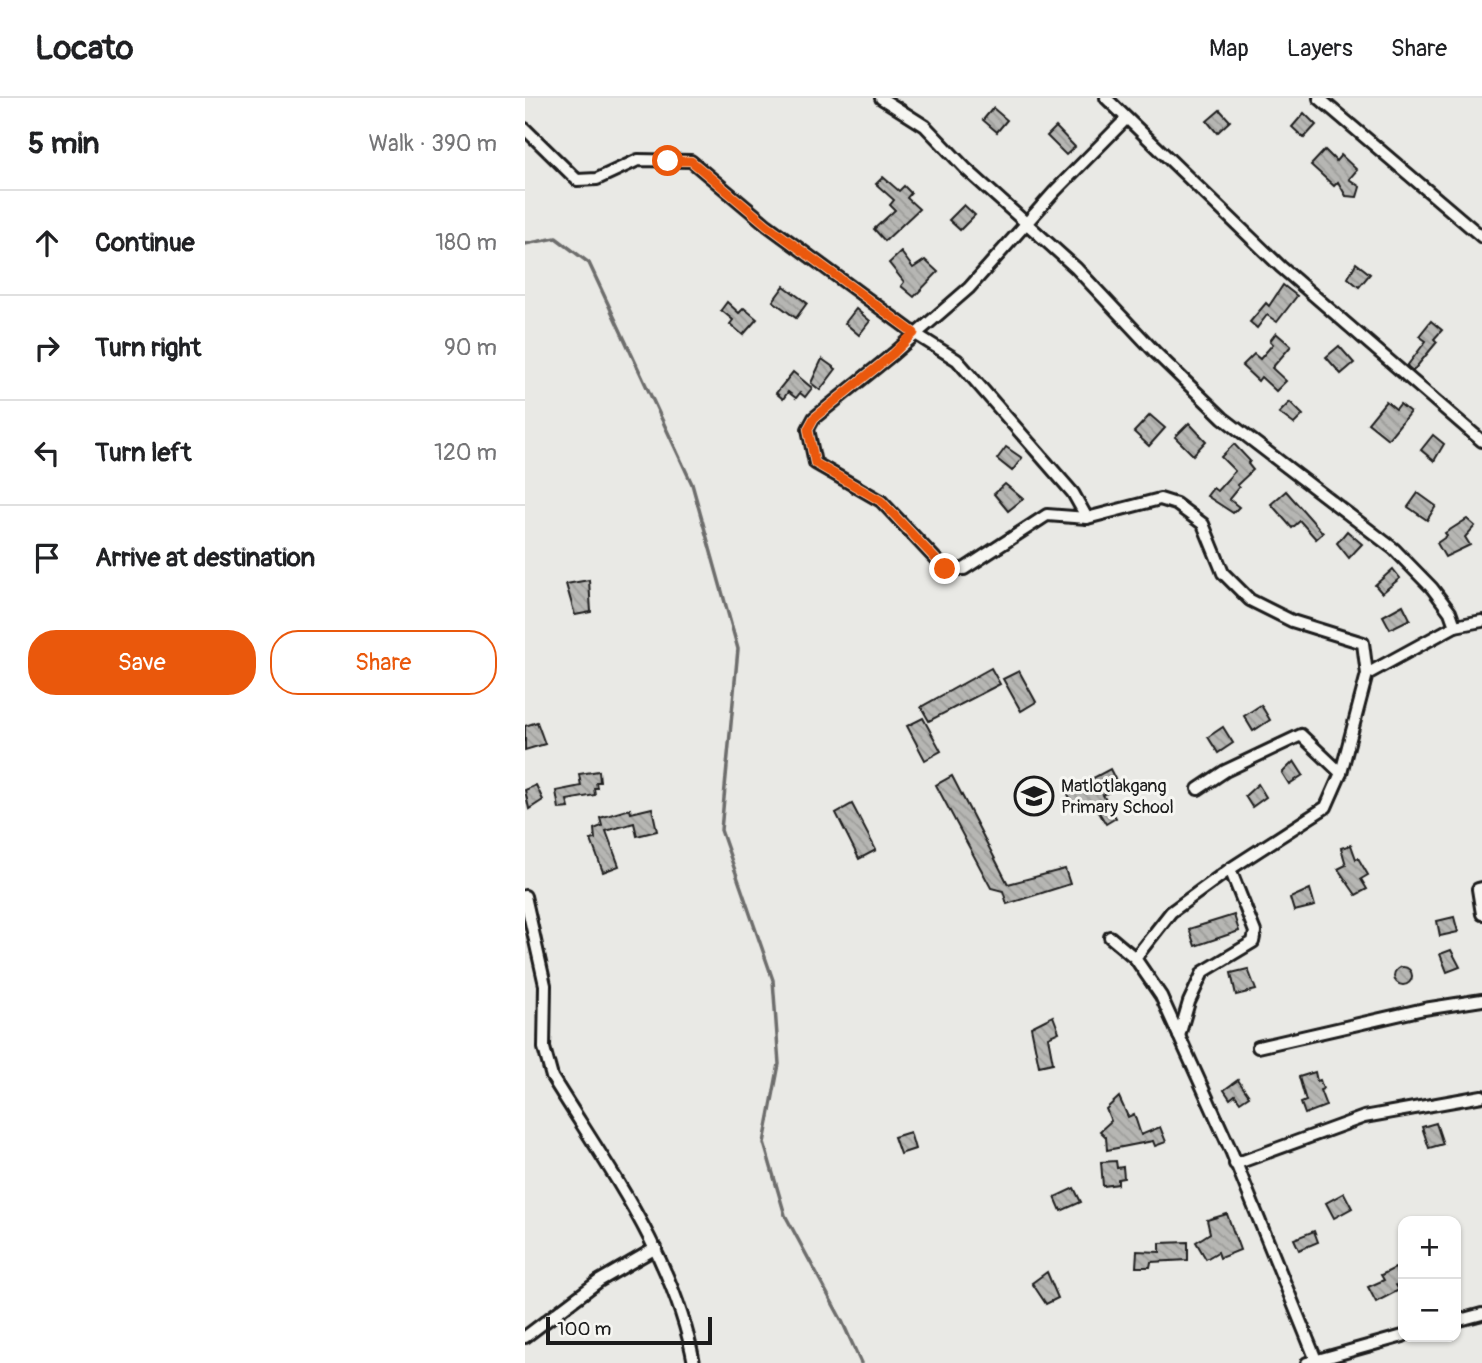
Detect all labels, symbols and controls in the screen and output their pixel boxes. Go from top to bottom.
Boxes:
text: Locato [35,28,133,69]
text: Map [1209,34,1249,63]
text: Layers [1287,34,1353,63]
text: Share [1391,34,1447,63]
text: 5 min [28,125,99,162]
text: Walk · 390 m [368,129,497,158]
route start [652,145,683,176]
icon: ahead [28,224,66,262]
text: Continue [95,227,195,259]
text: 180 m [435,228,497,257]
icon: right [28,329,66,367]
text: Turn right [95,332,201,364]
text: 90 m [444,333,497,362]
icon: left [28,434,66,472]
text: Turn left [95,437,191,469]
text: 120 m [434,438,497,467]
icon: arrive [28,539,66,577]
text: Arrive at destination [95,542,315,574]
route end [929,553,960,584]
button: Save [28,630,256,695]
button: Share [270,630,497,695]
school or university icon: Matlotlakgang Primary School [1013,775,1055,817]
place label: Matlotlakgang Primary School [1061,775,1174,819]
map controls [1398,1216,1461,1342]
button: + [1398,1216,1461,1279]
button: − [1398,1279,1461,1342]
scale bar [546,1314,712,1346]
text: 100 m [557,1317,611,1341]

